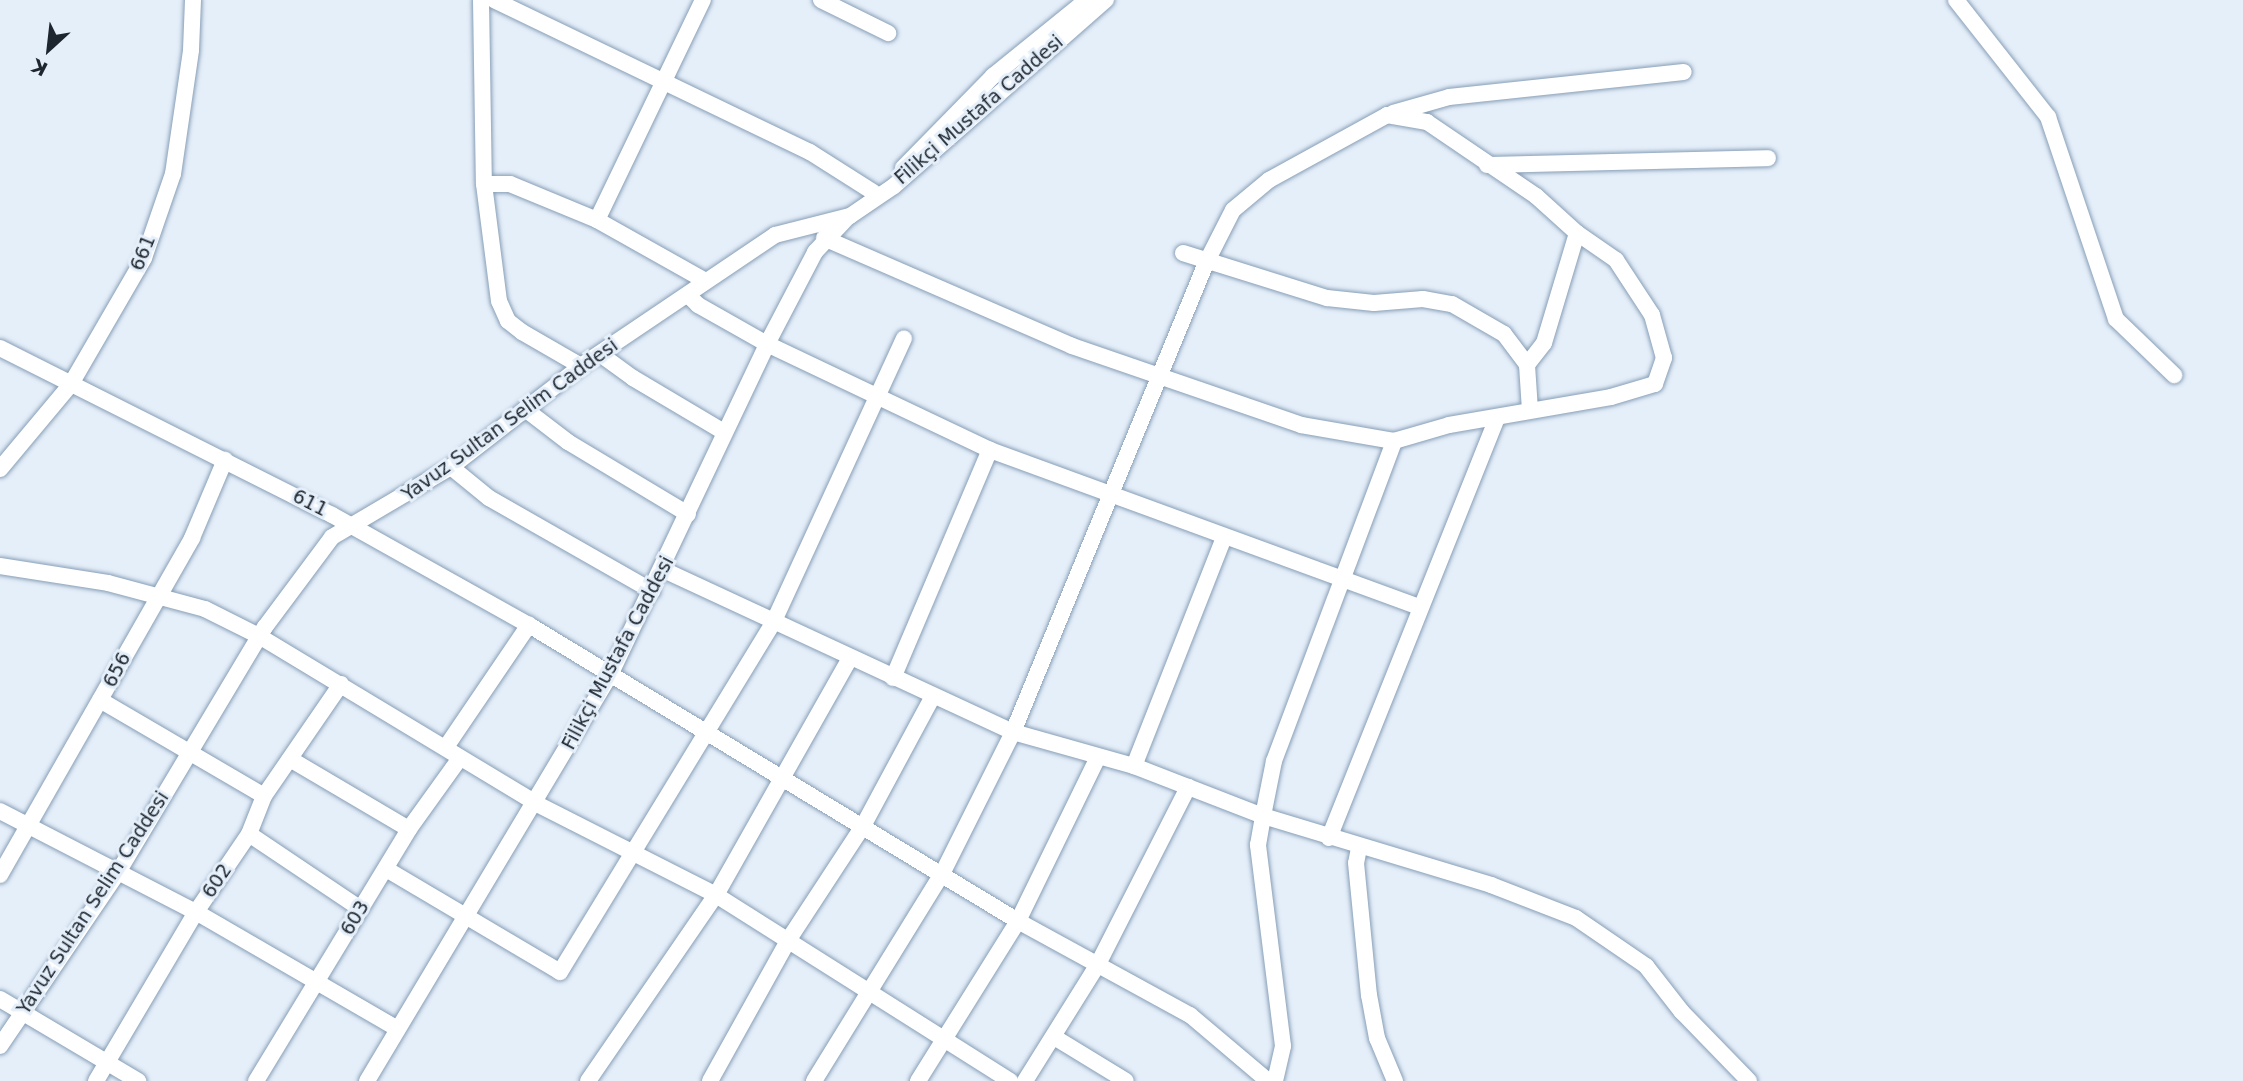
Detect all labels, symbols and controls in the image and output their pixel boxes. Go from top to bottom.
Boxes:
north arrow [14,14,84,84]
street label: Filikçi Mustafa Caddesi [890,31,1068,189]
text: K [28,55,51,81]
street label: 661 [126,232,160,274]
street label: Yavuz Sultan Selim Caddesi [398,334,622,506]
street label: 611 [289,485,331,521]
street label: Filikçi Mustafa Caddesi [557,552,679,754]
street label: 656 [98,649,136,691]
street label: Yavuz Sultan Selim Caddesi [12,787,174,1019]
street label: 602 [197,860,237,902]
street label: 603 [336,897,374,939]

